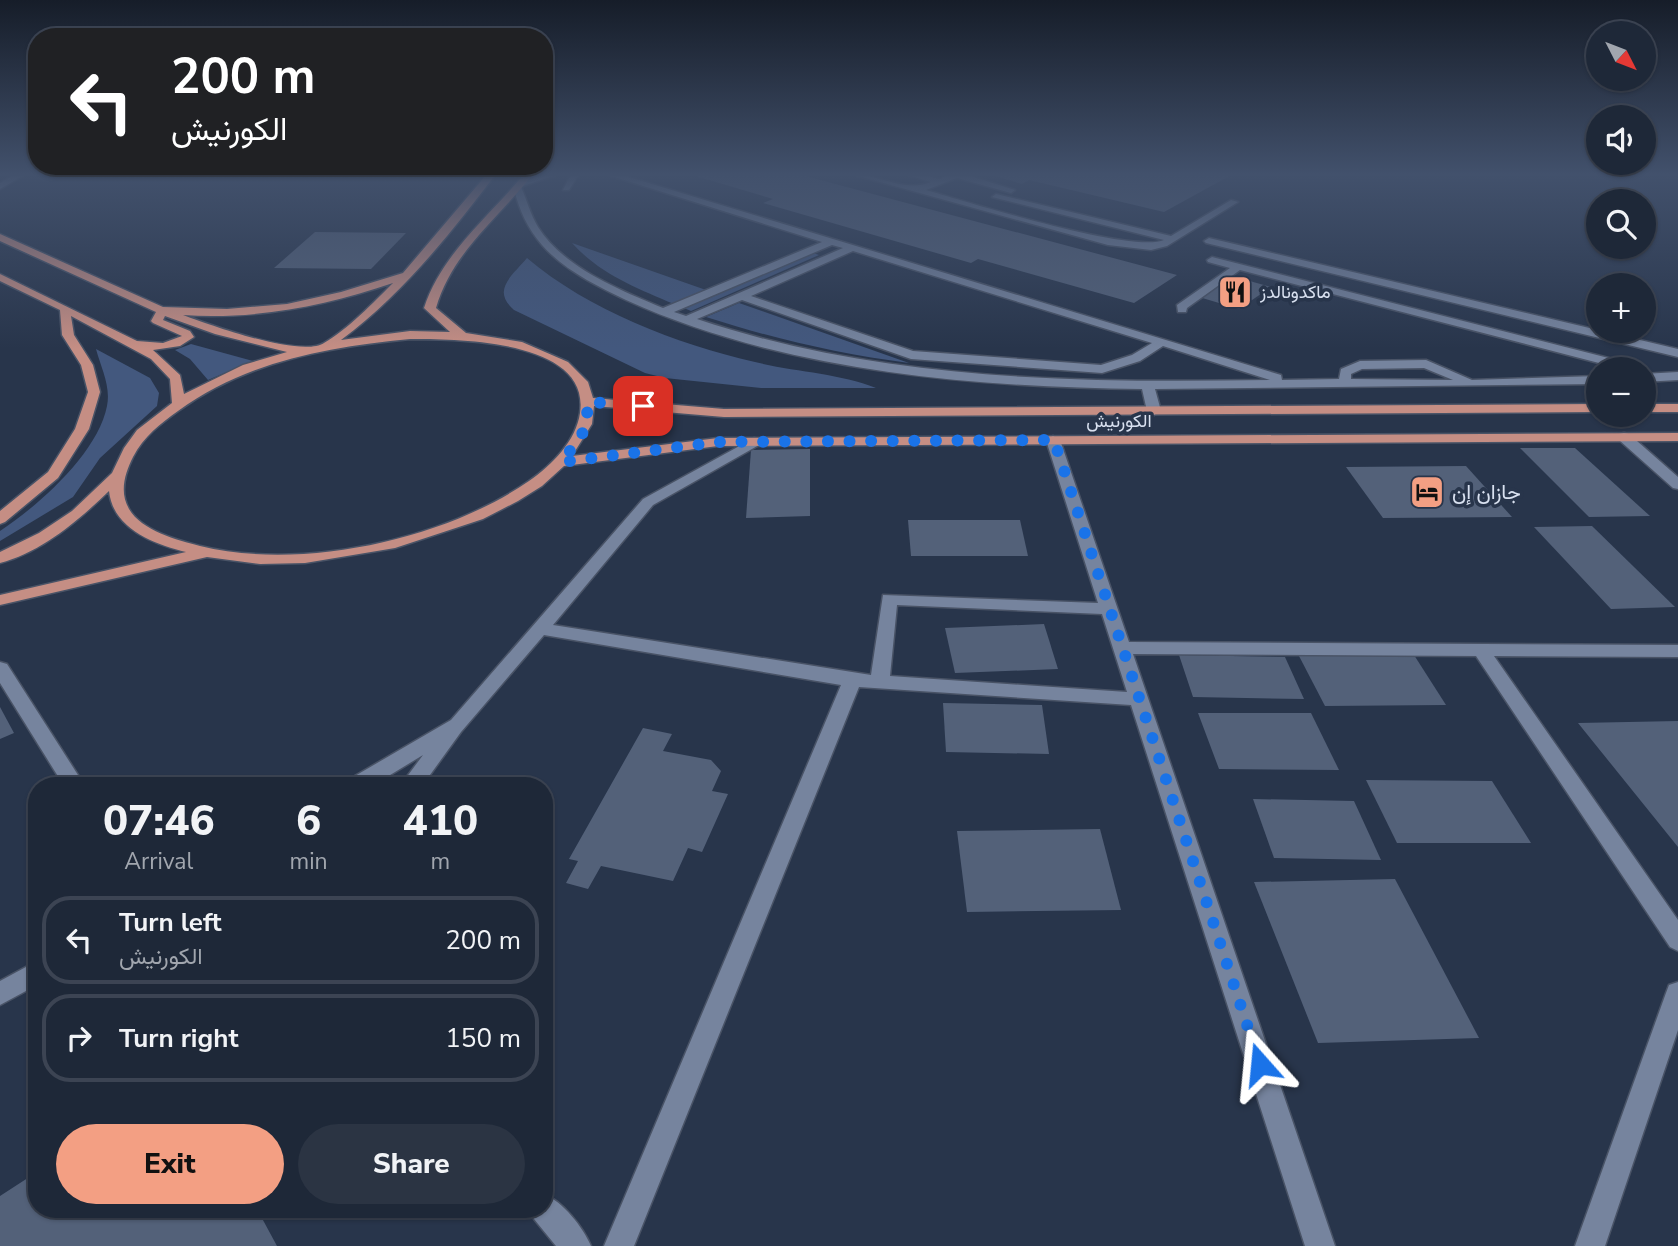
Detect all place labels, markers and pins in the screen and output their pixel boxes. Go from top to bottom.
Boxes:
restaurant icon: ماكدونالدز [1216,273,1254,311]
place label: ماكدونالدز [1259,280,1331,304]
pin [613,376,673,436]
hotel icon: جازان إن [1408,473,1446,511]
place label: جازان إن [1452,478,1521,506]

